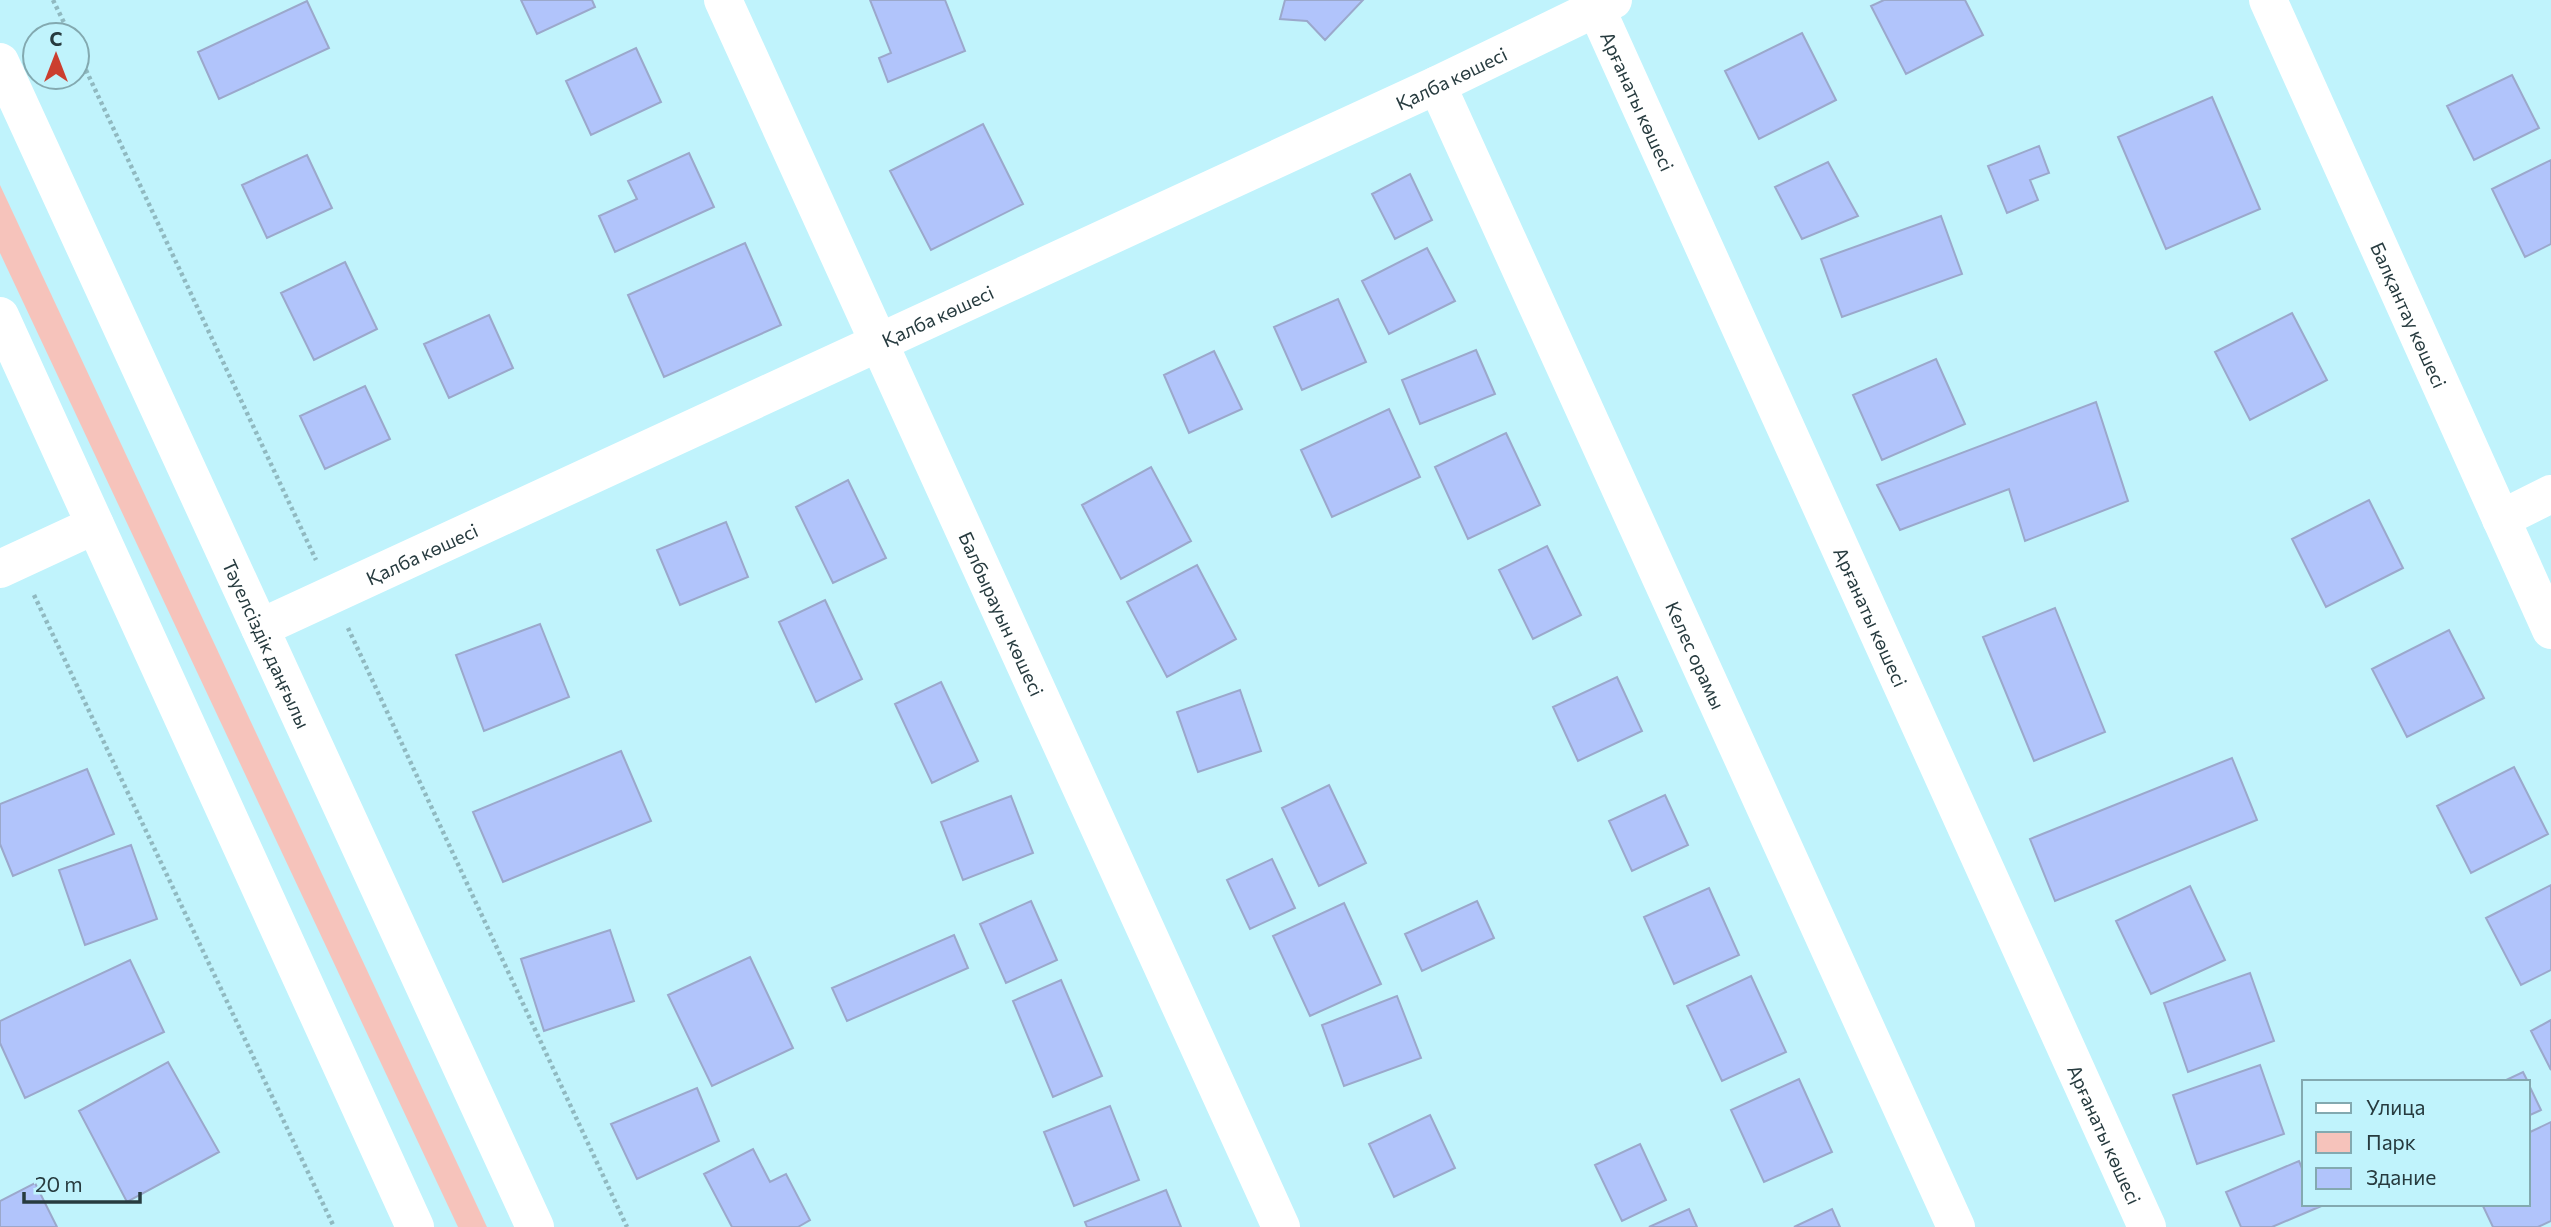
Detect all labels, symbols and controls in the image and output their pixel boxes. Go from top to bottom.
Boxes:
north arrow [21,21,91,91]
text: С [50,27,63,50]
street label: Арғанаты көшесі [1596,28,1680,174]
street label: Қалба көшесі [1392,42,1511,114]
street label: Балқантау көшесі [2367,238,2452,391]
street label: Қалба көшесі [878,280,997,351]
street label: Қалба көшесі [362,518,481,589]
street label: Балбырауын көшесі [955,528,1049,699]
street label: Арғанаты көшесі [1830,543,1913,690]
street label: Тәуелсіздік даңғылы [218,556,316,732]
street label: Келес орамы [1662,597,1730,712]
street label: Арғанаты көшесі [2064,1061,2147,1208]
legend [2302,1080,2530,1206]
text: Улица [2366,1094,2425,1119]
text: Парк [2366,1129,2416,1154]
scale bar [24,1160,140,1204]
text: Здание [2366,1164,2436,1189]
text: 20 m [35,1171,83,1196]

